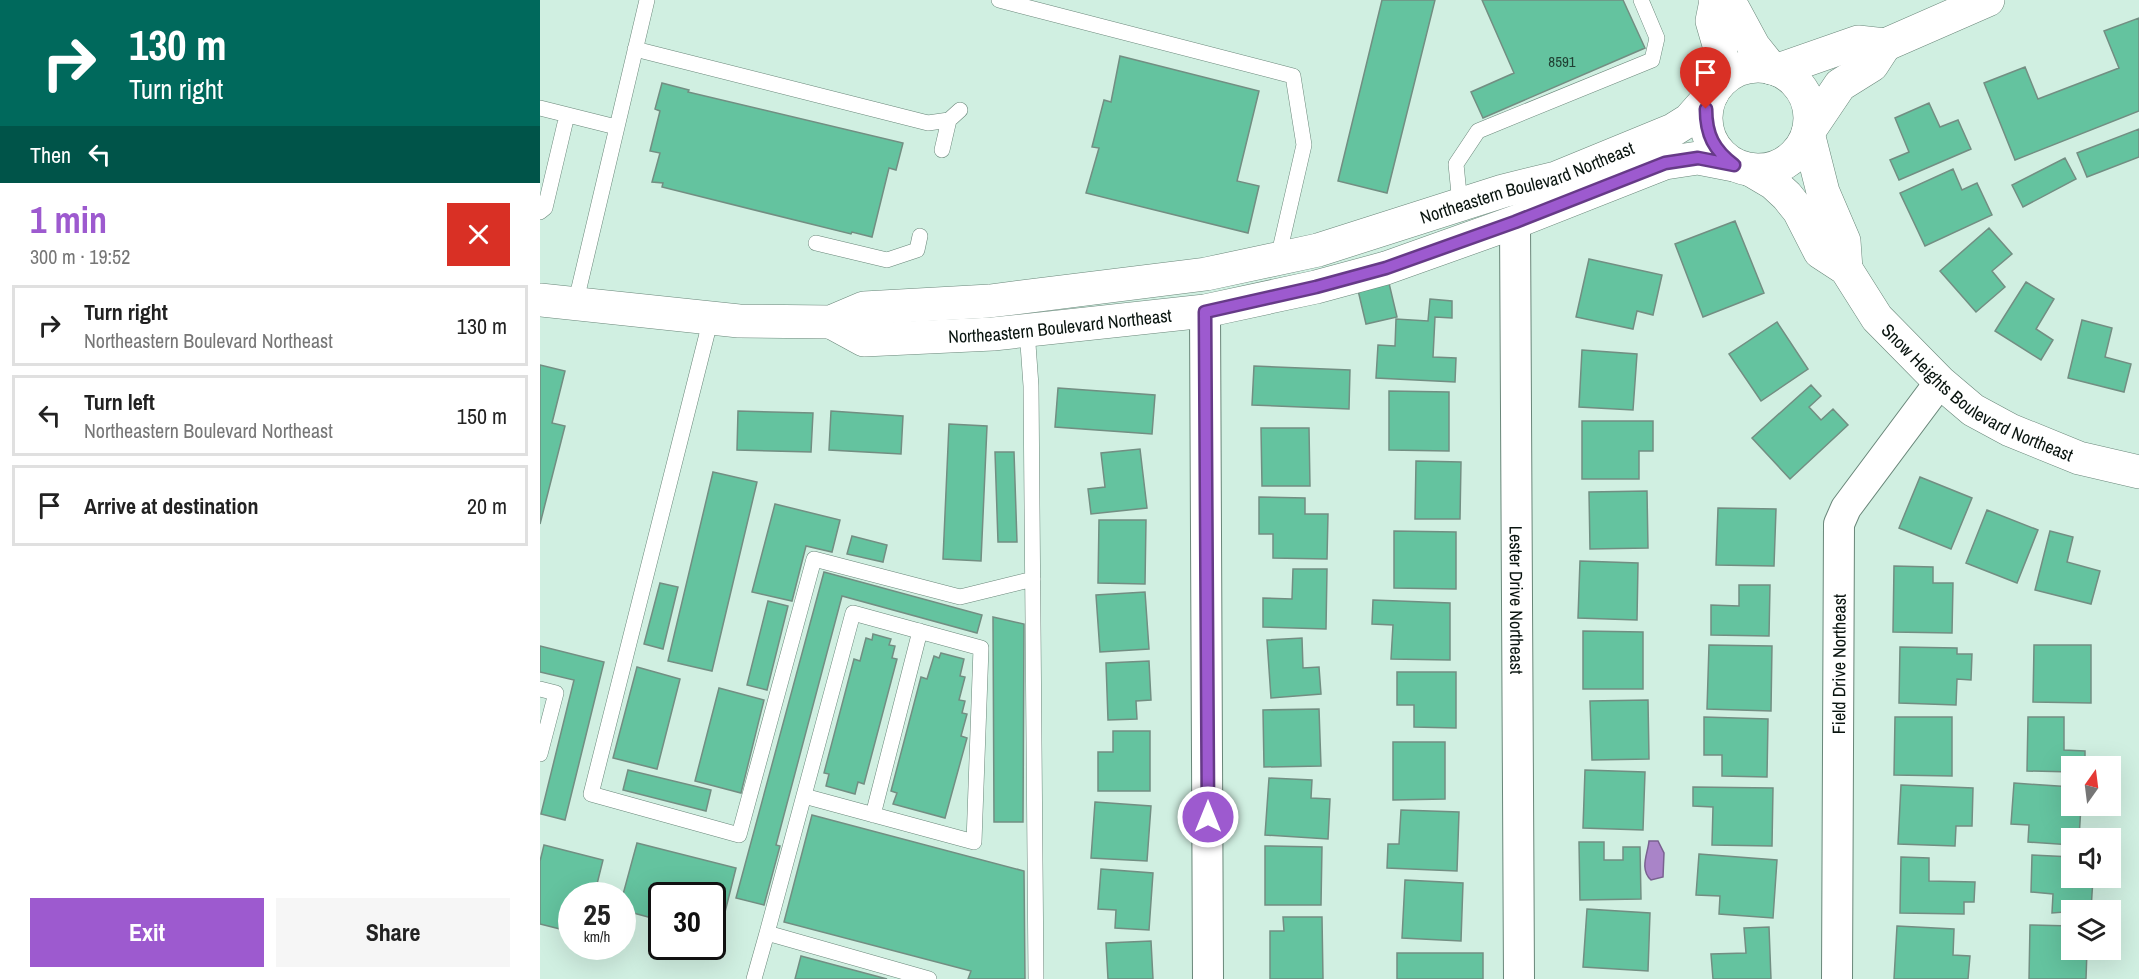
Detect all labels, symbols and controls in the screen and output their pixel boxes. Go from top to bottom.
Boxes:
text: 130 m [129,17,227,73]
icon: right [30,24,108,102]
pin [1680,47,1731,109]
house number: 8591 [1548,51,1576,72]
icon: arrive [1689,56,1722,89]
text: Turn right [129,71,223,107]
street label: Northeastern Boulevard Northeast [1417,135,1638,229]
icon: left [83,138,116,171]
text: Then [30,140,71,170]
text: 1 min [30,196,107,244]
button: close [447,203,510,266]
text: 300 m · 19:52 [30,243,130,270]
text: Turn right [84,297,168,327]
street label: Northeastern Boulevard Northeast [948,302,1173,349]
icon: right [33,309,66,342]
text: 130 m [457,311,507,341]
street label: Snow Heights Boulevard Northeast [1876,318,2077,467]
text: Northeastern Boulevard Northeast [84,327,333,354]
text: Turn left [84,387,155,417]
icon: left [33,399,66,432]
text: 150 m [457,401,507,431]
text: Northeastern Boulevard Northeast [84,417,333,444]
icon: arrive [33,489,66,522]
text: Arrive at destination [84,491,258,521]
text: 20 m [467,491,507,521]
street label: Lester Drive Northeast [1504,526,1530,674]
street label: Field Drive Northeast [1826,594,1851,734]
north arrow [2061,756,2121,816]
map controls [2061,756,2121,960]
position arrow [1176,785,1240,849]
button: sound [2061,828,2121,888]
speed limit sign: 30 [648,882,726,960]
text: 25 [583,894,611,934]
button: Exit [30,898,264,967]
button: Share [276,898,510,967]
button: layers [2061,900,2121,960]
text: km/h [584,926,610,947]

